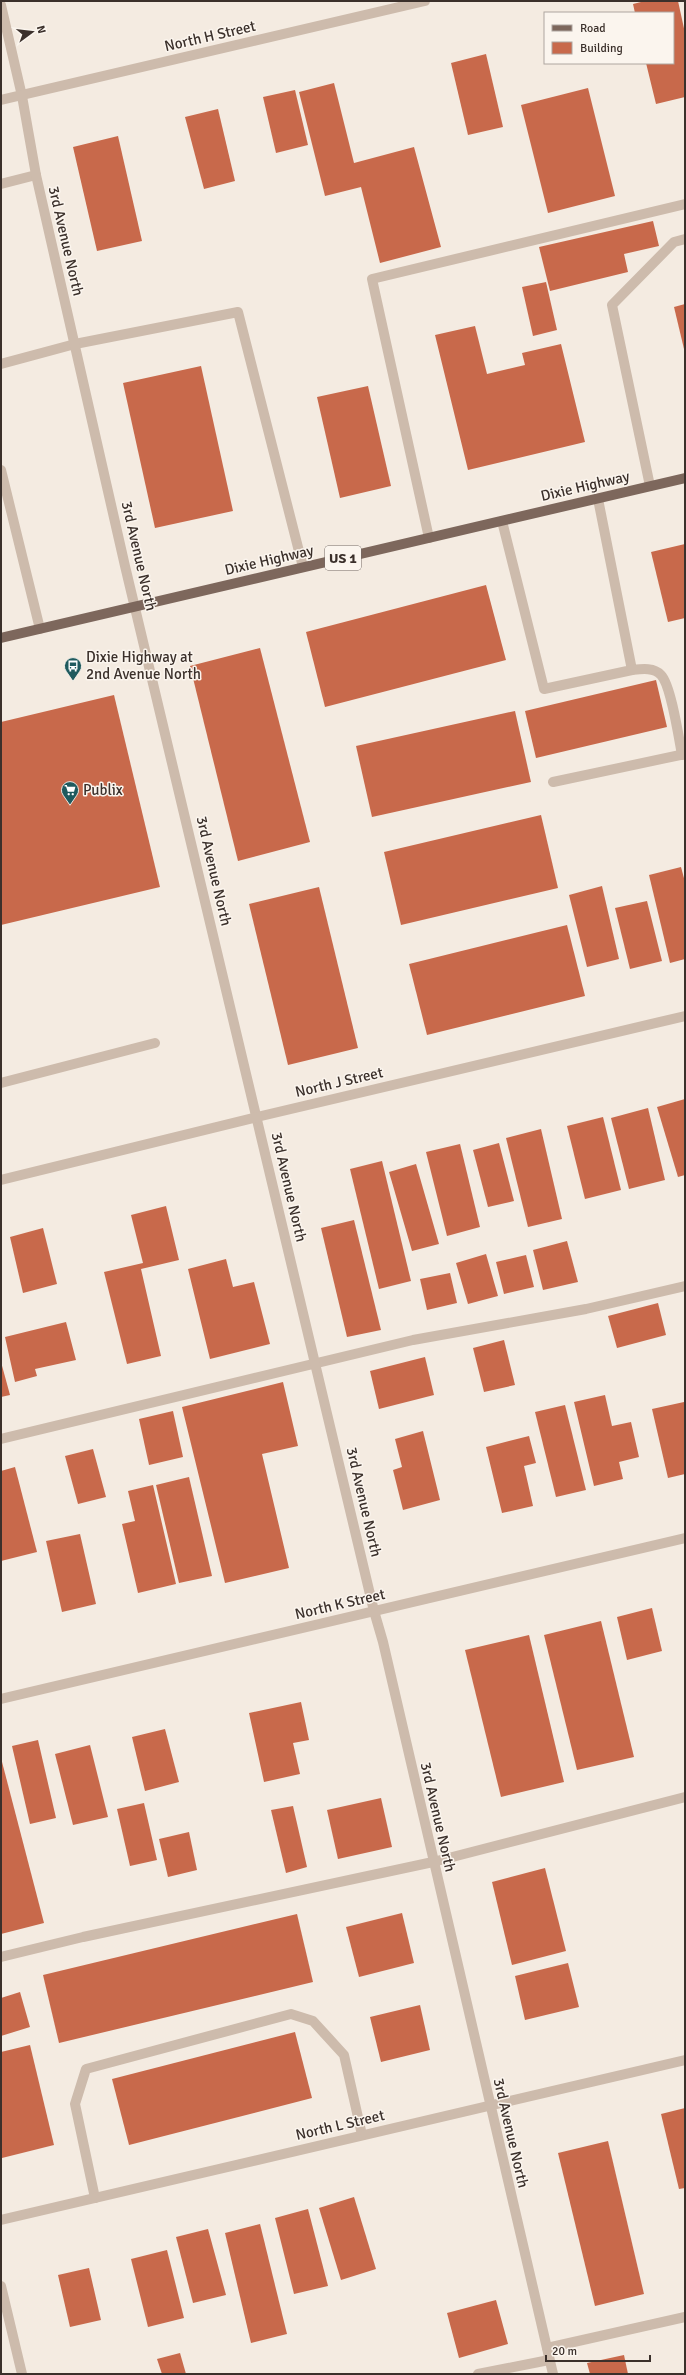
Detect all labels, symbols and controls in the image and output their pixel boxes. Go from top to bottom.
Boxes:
north arrow [12,12,52,52]
legend [544,12,674,64]
street label: North H Street [163,17,257,55]
text: Road [580,21,606,36]
text: N [34,24,48,35]
text: Building [580,41,623,56]
street label: 3rd Avenue North [45,184,87,298]
street label: Dixie Highway [539,467,631,505]
street label: 3rd Avenue North [118,499,160,613]
street label: Dixie Highway [223,541,315,579]
road number: US 1 [325,546,361,570]
place label: Dixie Highway at 2nd Avenue North [86,648,201,683]
bus stop icon: Dixie Highway at 2nd Avenue North [63,656,83,681]
supermarket icon: Publix [60,780,80,805]
place label: Publix [83,781,123,799]
street label: 3rd Avenue North [193,814,235,928]
street label: North J Street [293,1063,385,1101]
street label: 3rd Avenue North [268,1130,310,1244]
street label: 3rd Avenue North [343,1445,385,1559]
street label: North K Street [293,1585,387,1623]
street label: 3rd Avenue North [417,1760,459,1874]
street label: 3rd Avenue North [490,2076,532,2190]
street label: North L Street [294,2106,386,2144]
scale bar [546,2337,650,2363]
text: 20 m [552,2344,577,2359]

